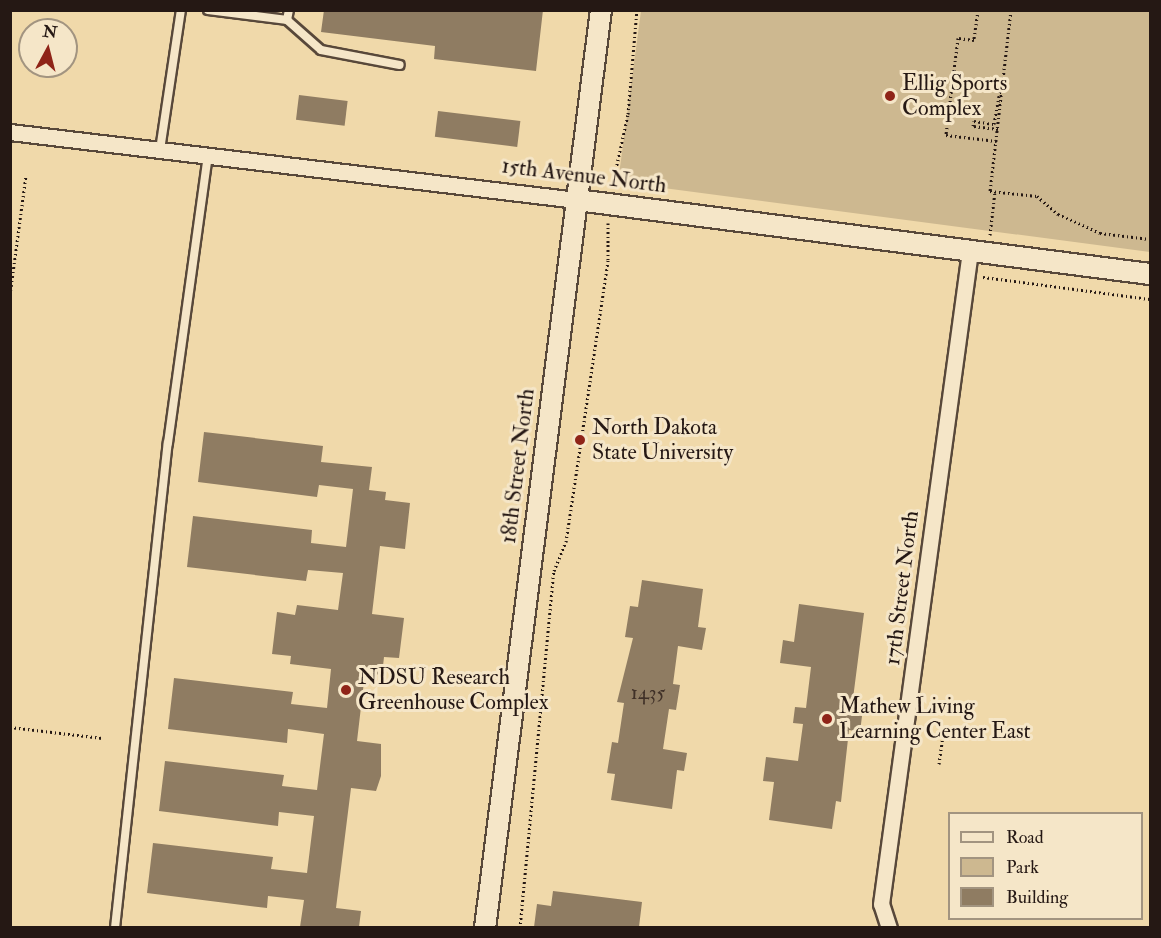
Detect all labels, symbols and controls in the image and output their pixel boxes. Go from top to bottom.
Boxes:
north arrow [18,18,78,78]
text: N [42,21,58,43]
place label: Ellig Sports Complex [902,70,1007,122]
marker: Ellig Sports Complex [883,89,897,103]
street label: 15th Avenue North [500,153,668,199]
street label: 18th Street North [495,387,541,545]
place label: North Dakota State University [592,414,733,466]
marker: North Dakota State University [573,433,587,447]
street label: 17th Street North [879,509,925,667]
place label: NDSU Research Greenhouse Complex [358,664,548,716]
house number: 1435 [631,680,665,704]
marker: NDSU Research Greenhouse Complex [339,683,353,697]
place label: Mathew Living Learning Center East [839,693,1031,744]
marker: Mathew Living Learning Center East [820,712,834,726]
legend [948,812,1143,920]
text: Road [1006,826,1044,849]
text: Park [1006,856,1039,879]
text: Building [1006,886,1068,909]

